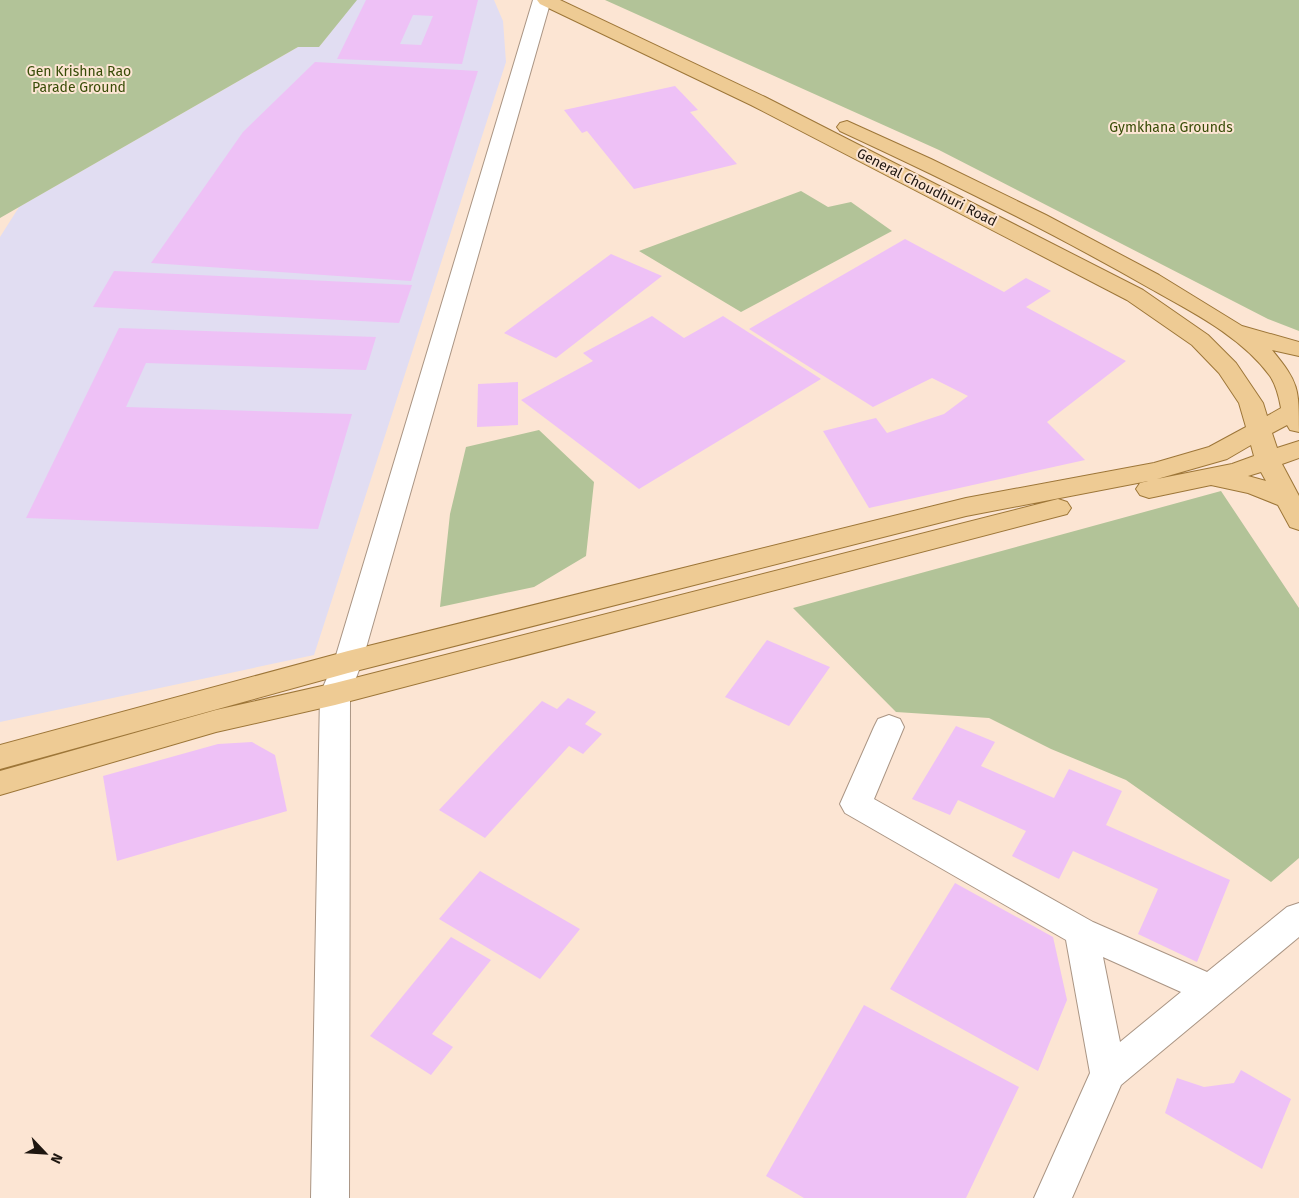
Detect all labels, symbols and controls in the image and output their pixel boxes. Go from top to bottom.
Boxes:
park label: Gen Krishna Rao Parade Ground [27,63,131,96]
park label: Gymkhana Grounds [1109,119,1233,136]
street label: General Choudhuri Road [854,145,1000,230]
north arrow [20,1128,70,1178]
text: N [47,1150,66,1166]

